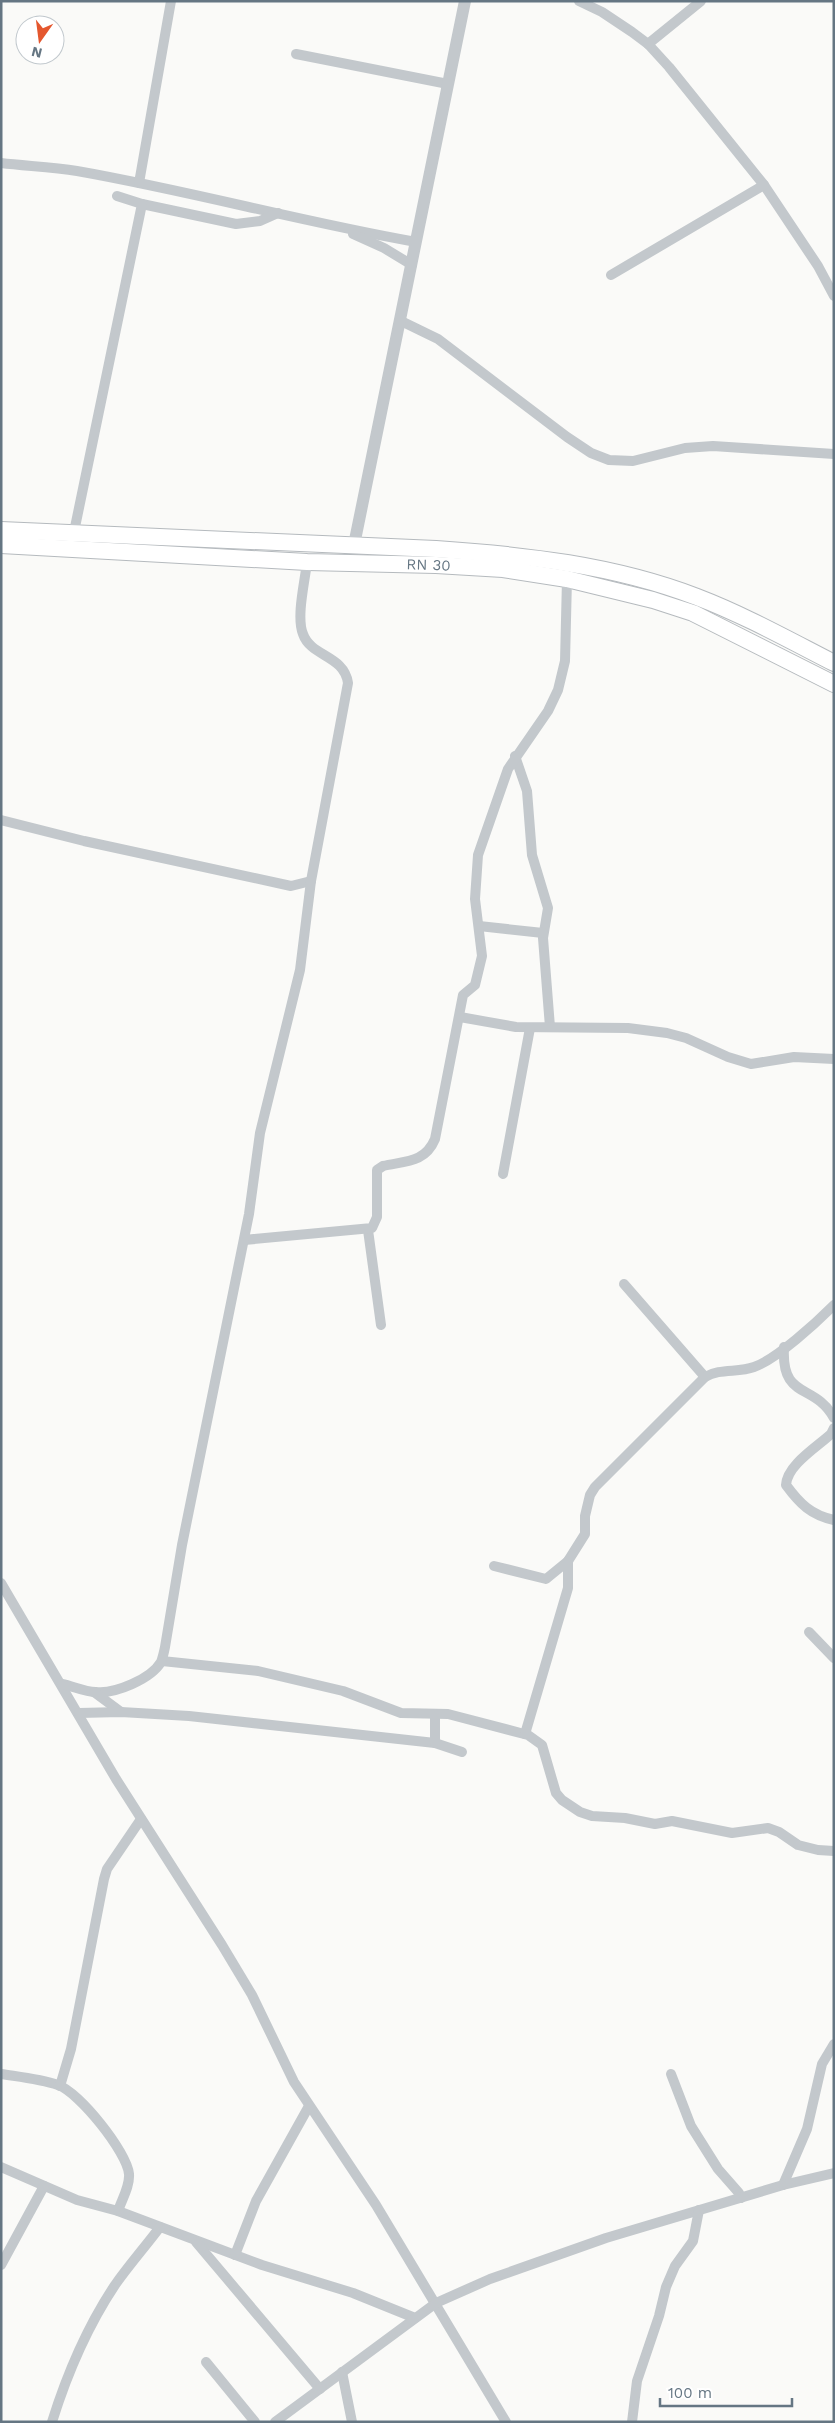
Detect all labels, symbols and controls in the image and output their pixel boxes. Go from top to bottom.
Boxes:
north arrow [15,15,65,65]
text: N [30,44,44,62]
street label: RN 30 [406,555,451,575]
scale bar [660,2376,792,2408]
text: 100 m [668,2384,712,2402]

